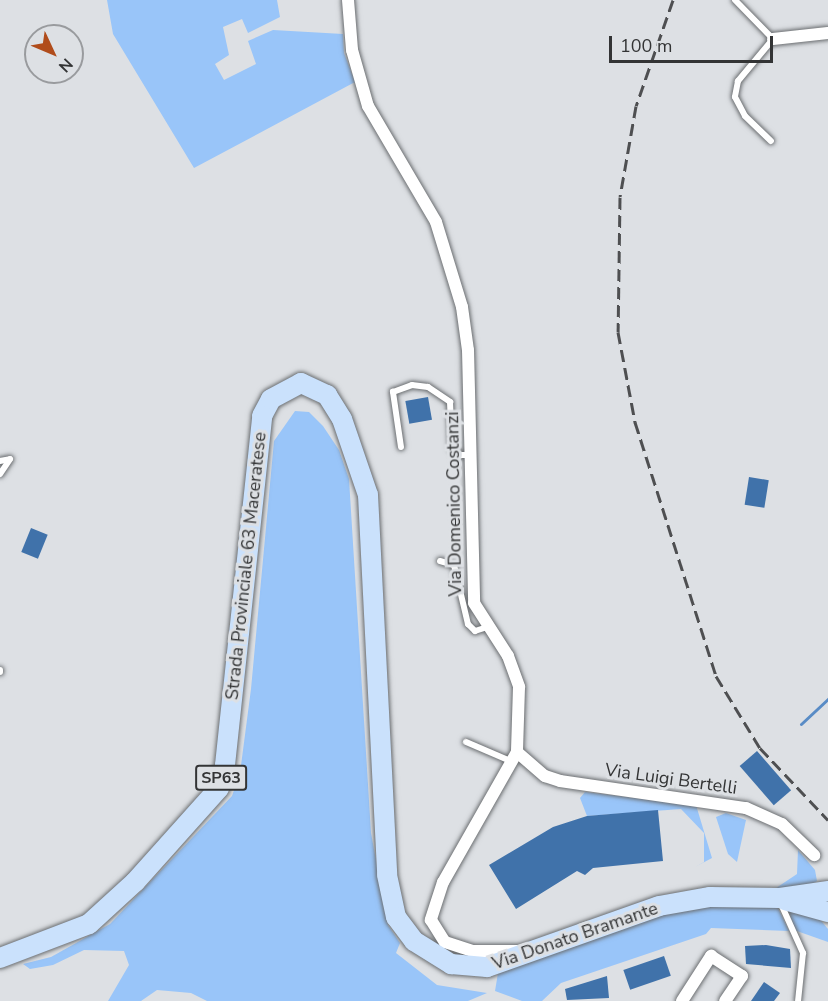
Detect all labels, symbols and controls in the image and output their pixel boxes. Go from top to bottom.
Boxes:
north arrow [24,24,84,84]
scale bar [612,24,776,62]
text: 100 m [620,34,672,58]
text: N [53,53,78,77]
street label: Via Domenico Costanzi [442,411,466,597]
street label: Strada Provinciale 63 Maceratese [221,431,271,701]
street label: Via Luigi Bertelli [604,759,738,799]
road number: SP63 [194,765,248,791]
street label: Via Donato Bramante [489,898,661,974]

